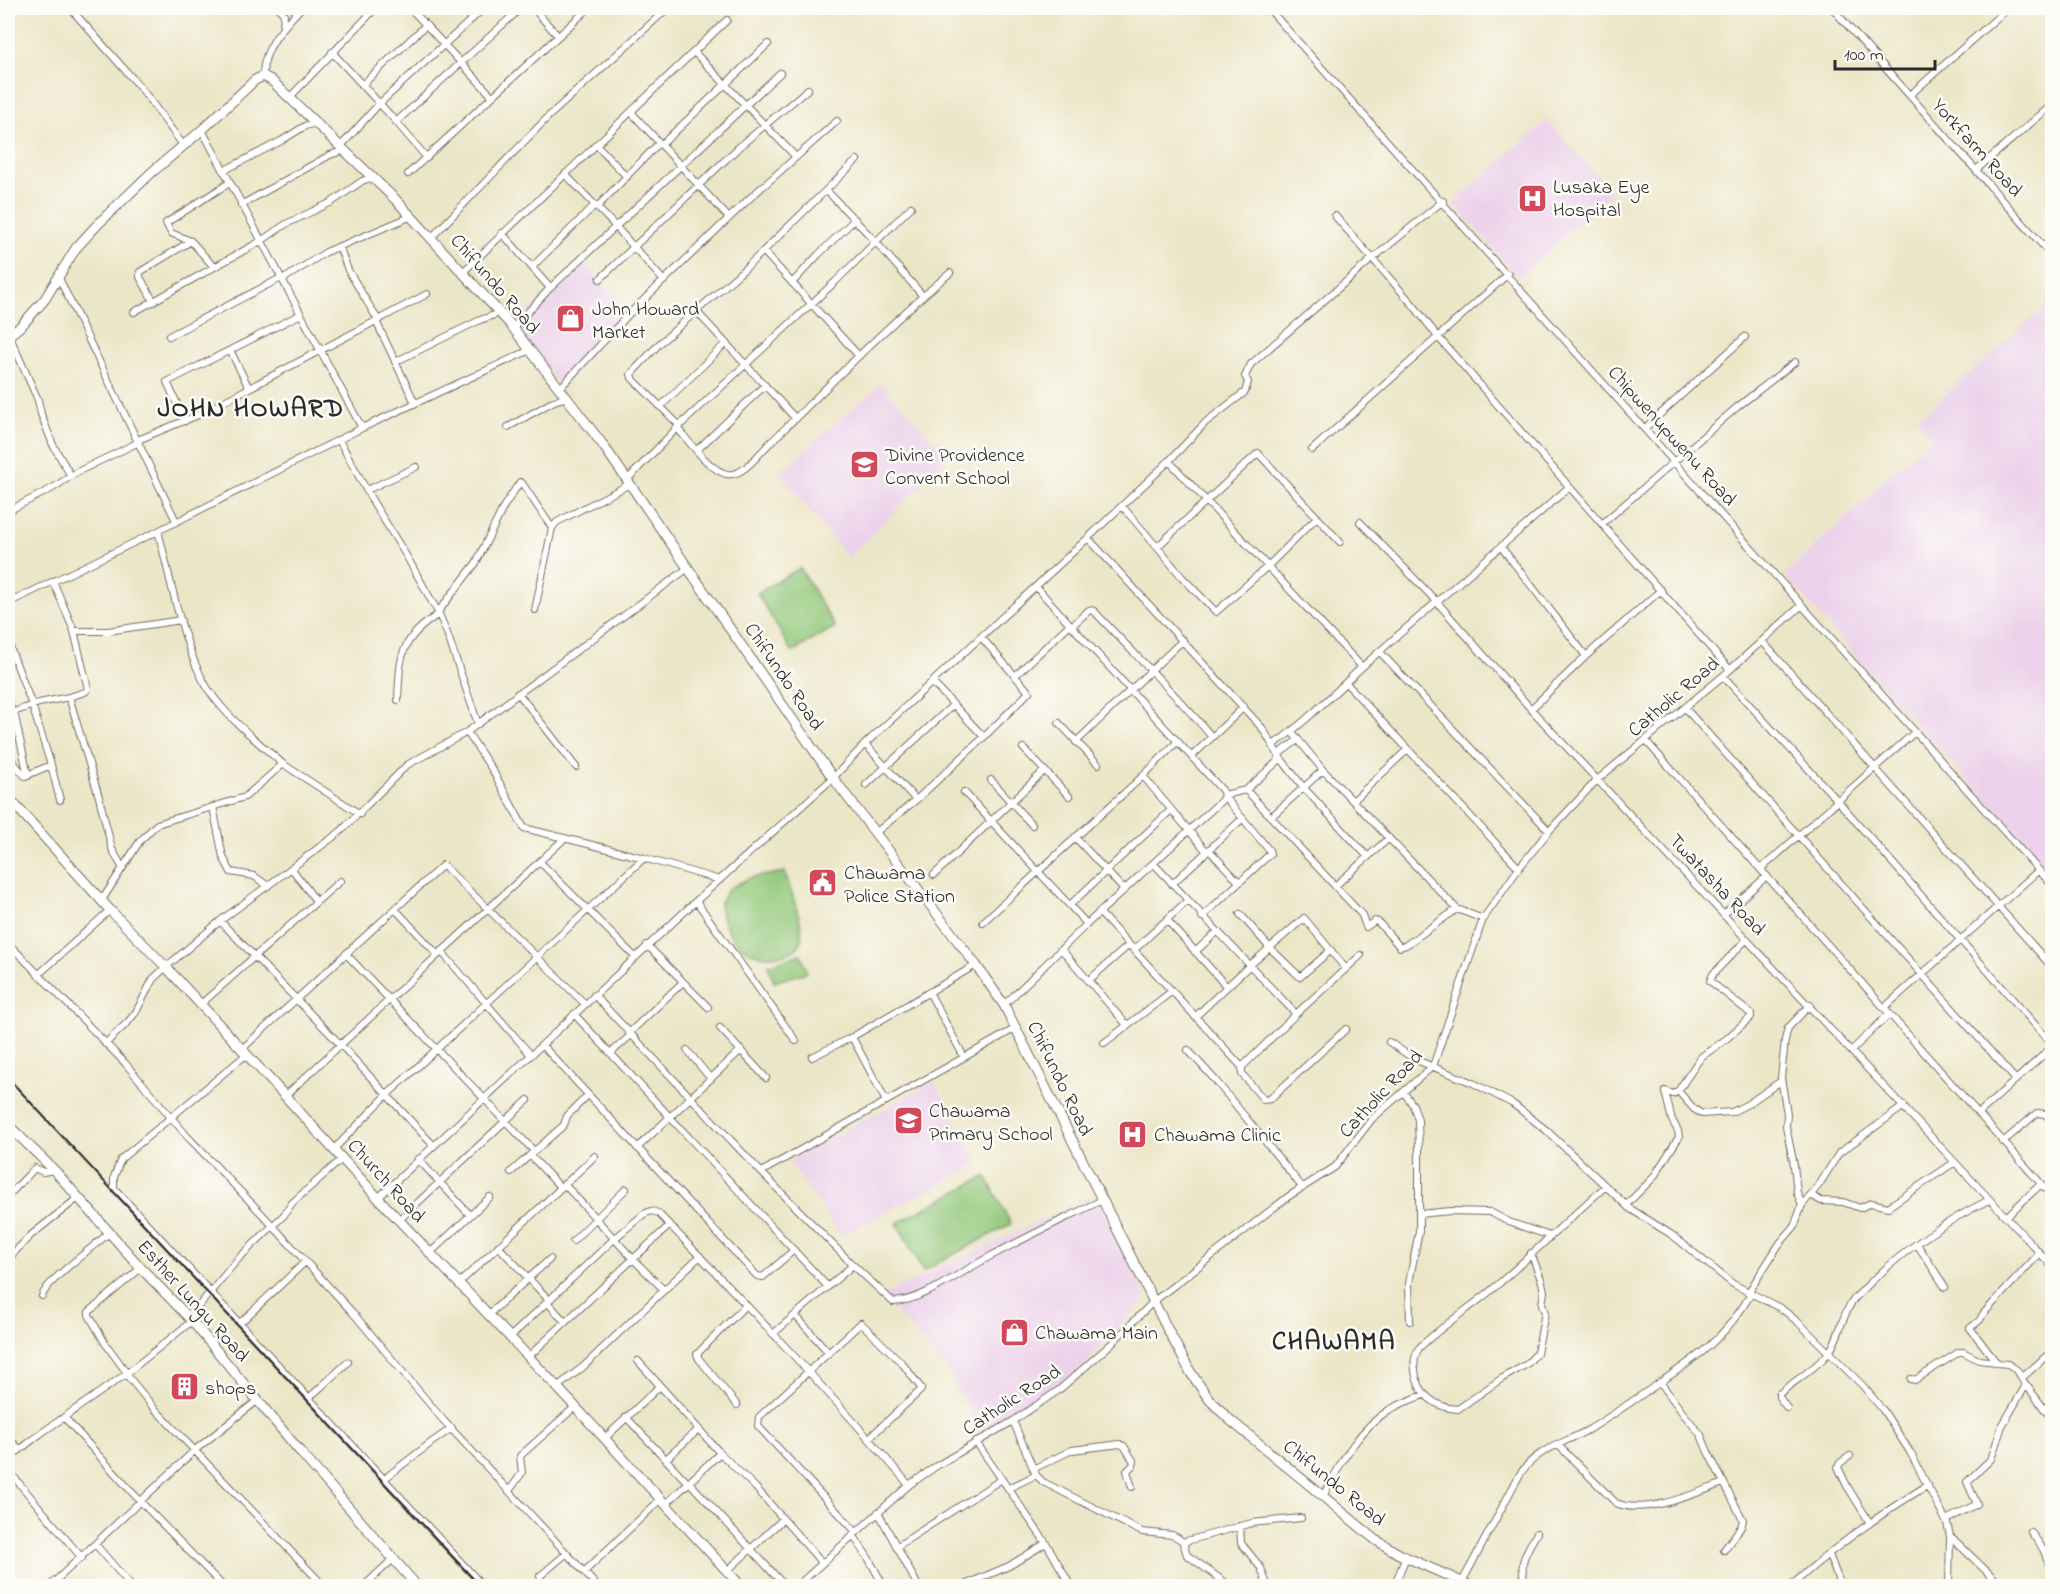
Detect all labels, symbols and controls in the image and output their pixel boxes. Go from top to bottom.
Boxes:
scale bar [1835,33,1936,71]
text: 100 m [1844,43,1884,69]
street label: Yorkfarm Road [1924,93,2028,205]
place label: Lusaka Eye Hospital [1553,174,1650,226]
hospital icon: Lusaka Eye Hospital [1516,182,1548,214]
street label: Chifundo Road [442,228,546,341]
place label: John Howard Market [592,296,699,348]
shop icon: John Howard Market [555,303,587,335]
street label: Chipwenupwenu Road [1600,360,1742,514]
district label: JOHN HOWARD [157,391,345,429]
place label: Divine Providence Convent School [884,442,1025,494]
school or university icon: Divine Providence Convent School [848,449,880,481]
street label: Chifundo Road [736,618,830,737]
street label: Catholic Road [1622,651,1727,745]
street label: Twatasha Road [1661,828,1771,943]
place label: Chawama Police Station [844,860,955,912]
public building icon: Chawama Police Station [807,867,839,899]
street label: Chifundo Road [1018,1017,1099,1142]
street label: Catholic Road [1333,1044,1431,1146]
place label: Chawama Primary School [929,1098,1053,1150]
school or university icon: Chawama Primary School [892,1105,924,1137]
hospital icon: Chawama Clinic [1117,1118,1149,1150]
place label: Chawama Clinic [1154,1122,1281,1151]
street label: Church Road [339,1133,431,1230]
street label: Esther Lungu Road [128,1234,255,1370]
shop icon: Chawama Main [998,1316,1030,1348]
place label: Chawama Main [1035,1320,1158,1349]
district label: CHAWAMA [1272,1324,1396,1362]
street label: Catholic Road [957,1358,1067,1444]
building icon: shops [168,1371,200,1403]
place label: shops [205,1375,256,1404]
street label: Chifundo Road [1276,1433,1391,1534]

